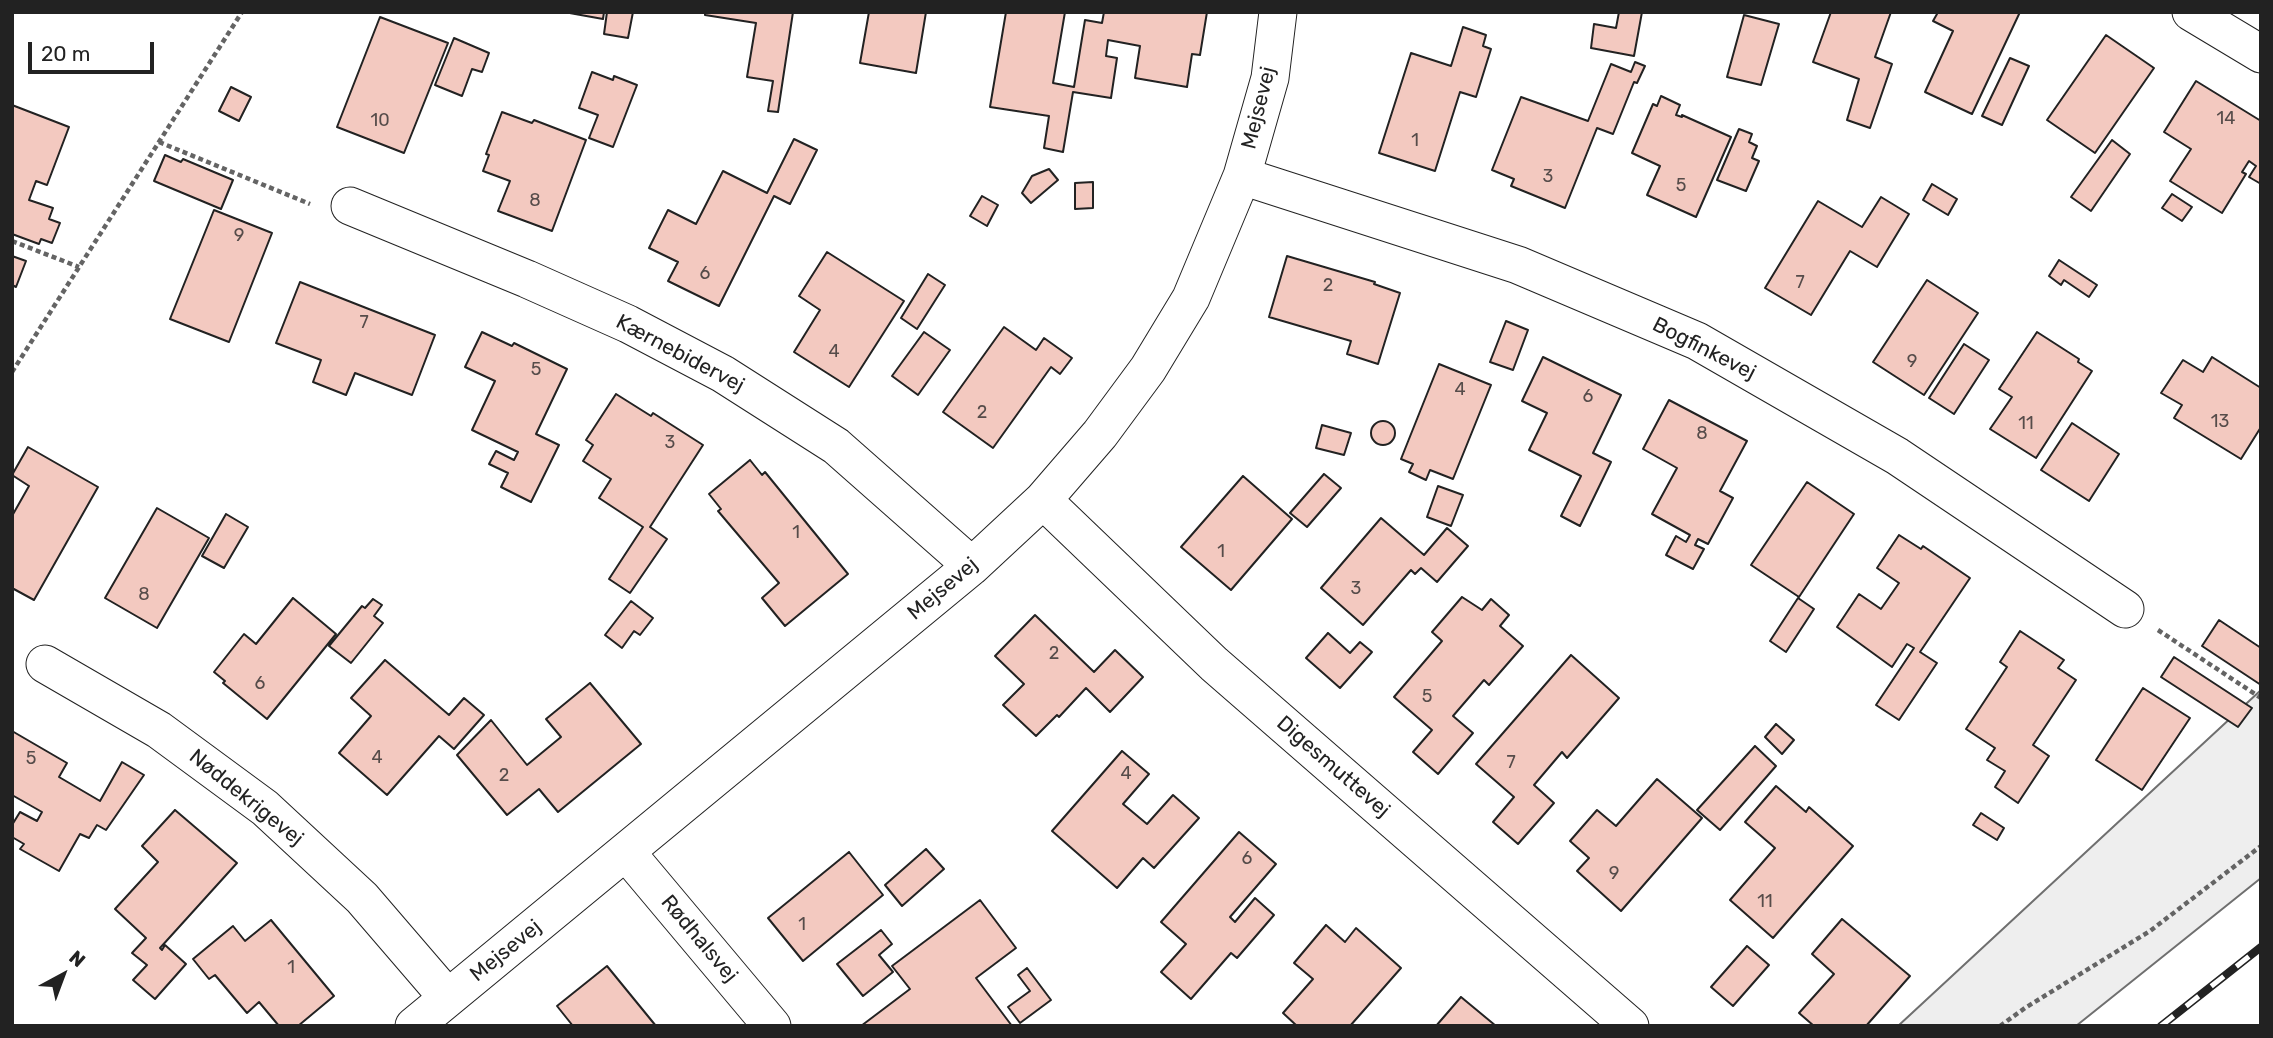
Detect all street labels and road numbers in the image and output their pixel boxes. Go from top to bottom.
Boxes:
street label: Mejsevej [1237,64,1281,152]
street label: Kærnebidervej [611,310,749,398]
street label: Bogfinkevej [1648,312,1760,386]
street label: Mejsevej [903,552,983,626]
street label: Digesmuttevej [1271,711,1395,823]
street label: Nøddekrigevej [184,744,308,852]
street label: Rødhalsvej [655,890,743,988]
street label: Mejsevej [465,915,547,987]

